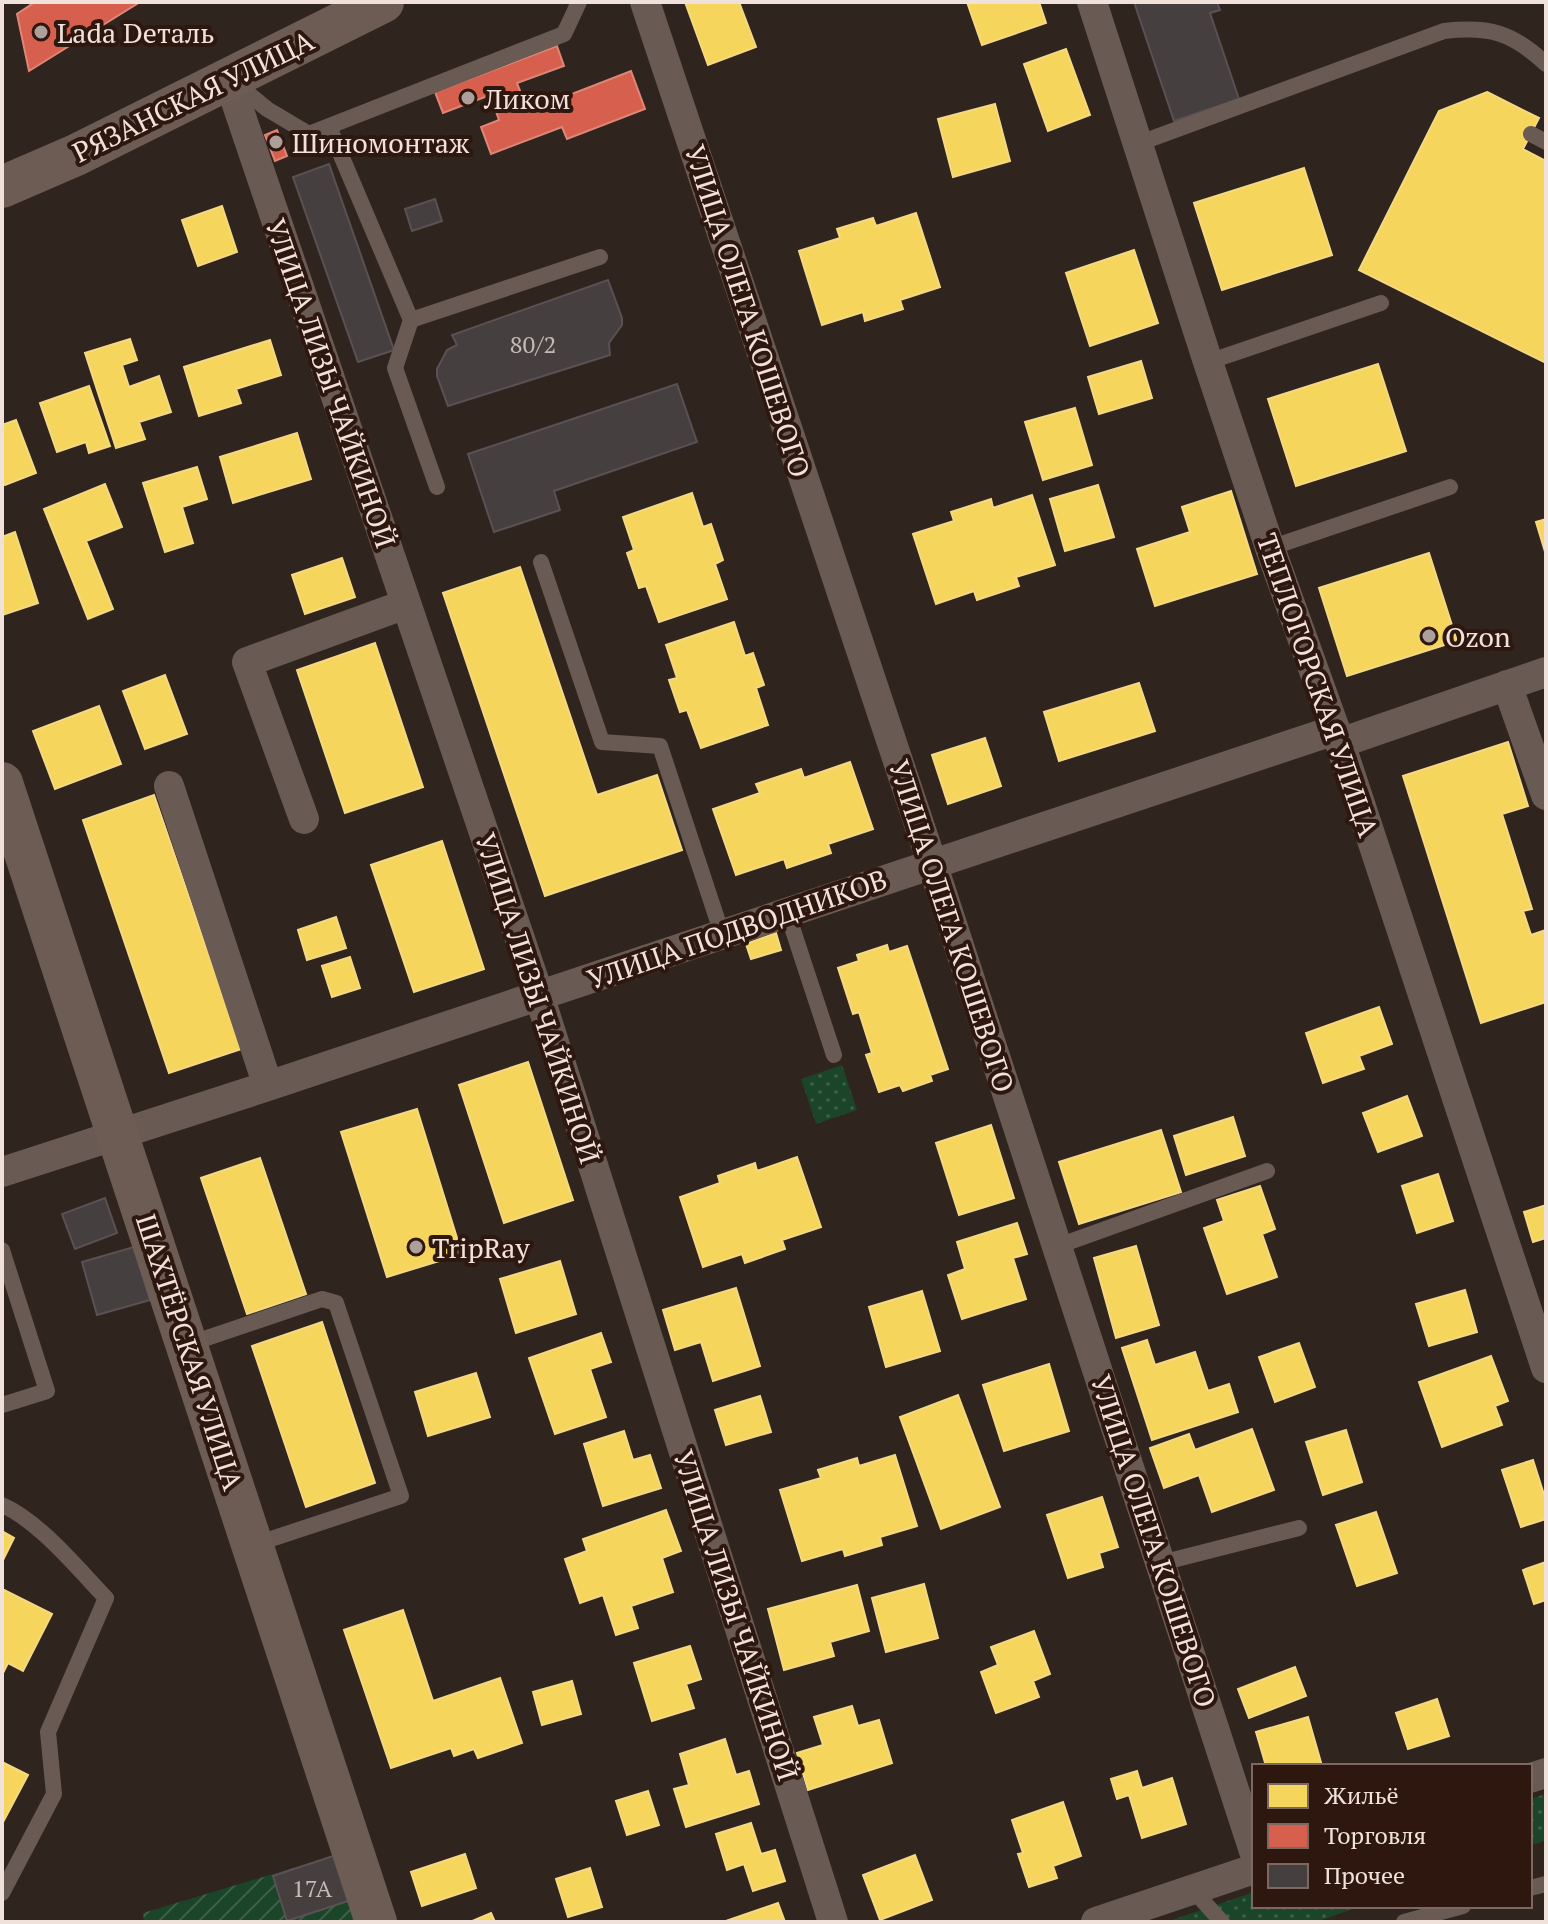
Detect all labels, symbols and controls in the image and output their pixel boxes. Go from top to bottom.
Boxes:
place label: Lada Dеталь [57,14,214,51]
street label: РЯЗАНСКАЯ УЛИЦА [66,21,321,171]
marker: Lada Dеталь [32,23,50,41]
place label: Ликом [483,80,570,117]
marker: Ликом [459,89,477,107]
place label: Шиномонтаж [292,124,470,161]
marker: Шиномонтаж [267,133,285,151]
street label: УЛИЦА ОЛЕГА КОШЕВОГО [677,140,819,482]
street label: УЛИЦА ЛИЗЫ ЧАЙКИНОЙ [257,214,405,552]
house number: 80/2 [510,328,556,360]
street label: ТЕПЛОГОРСКАЯ УЛИЦА [1249,528,1388,842]
place label: Ozon [1445,618,1511,655]
marker: Ozon [1420,627,1438,645]
street label: УЛИЦА ОЛЕГА КОШЕВОГО [881,755,1023,1097]
street label: УЛИЦА ЛИЗЫ ЧАЙКИНОЙ [467,828,609,1168]
street label: УЛИЦА ПОДВОДНИКОВ [582,860,892,998]
street label: ШАХТЁРСКАЯ УЛИЦА [128,1209,252,1495]
place label: TripRay [432,1229,530,1266]
marker: TripRay [407,1238,425,1256]
street label: УЛИЦА ОЛЕГА КОШЕВОГО [1083,1370,1225,1712]
street label: УЛИЦА ЛИЗЫ ЧАЙКИНОЙ [665,1445,807,1785]
legend [1252,1764,1532,1908]
text: Жильё [1324,1779,1398,1811]
text: Торговля [1324,1819,1426,1851]
text: Прочее [1324,1859,1405,1891]
house number: 17А [292,1872,333,1904]

